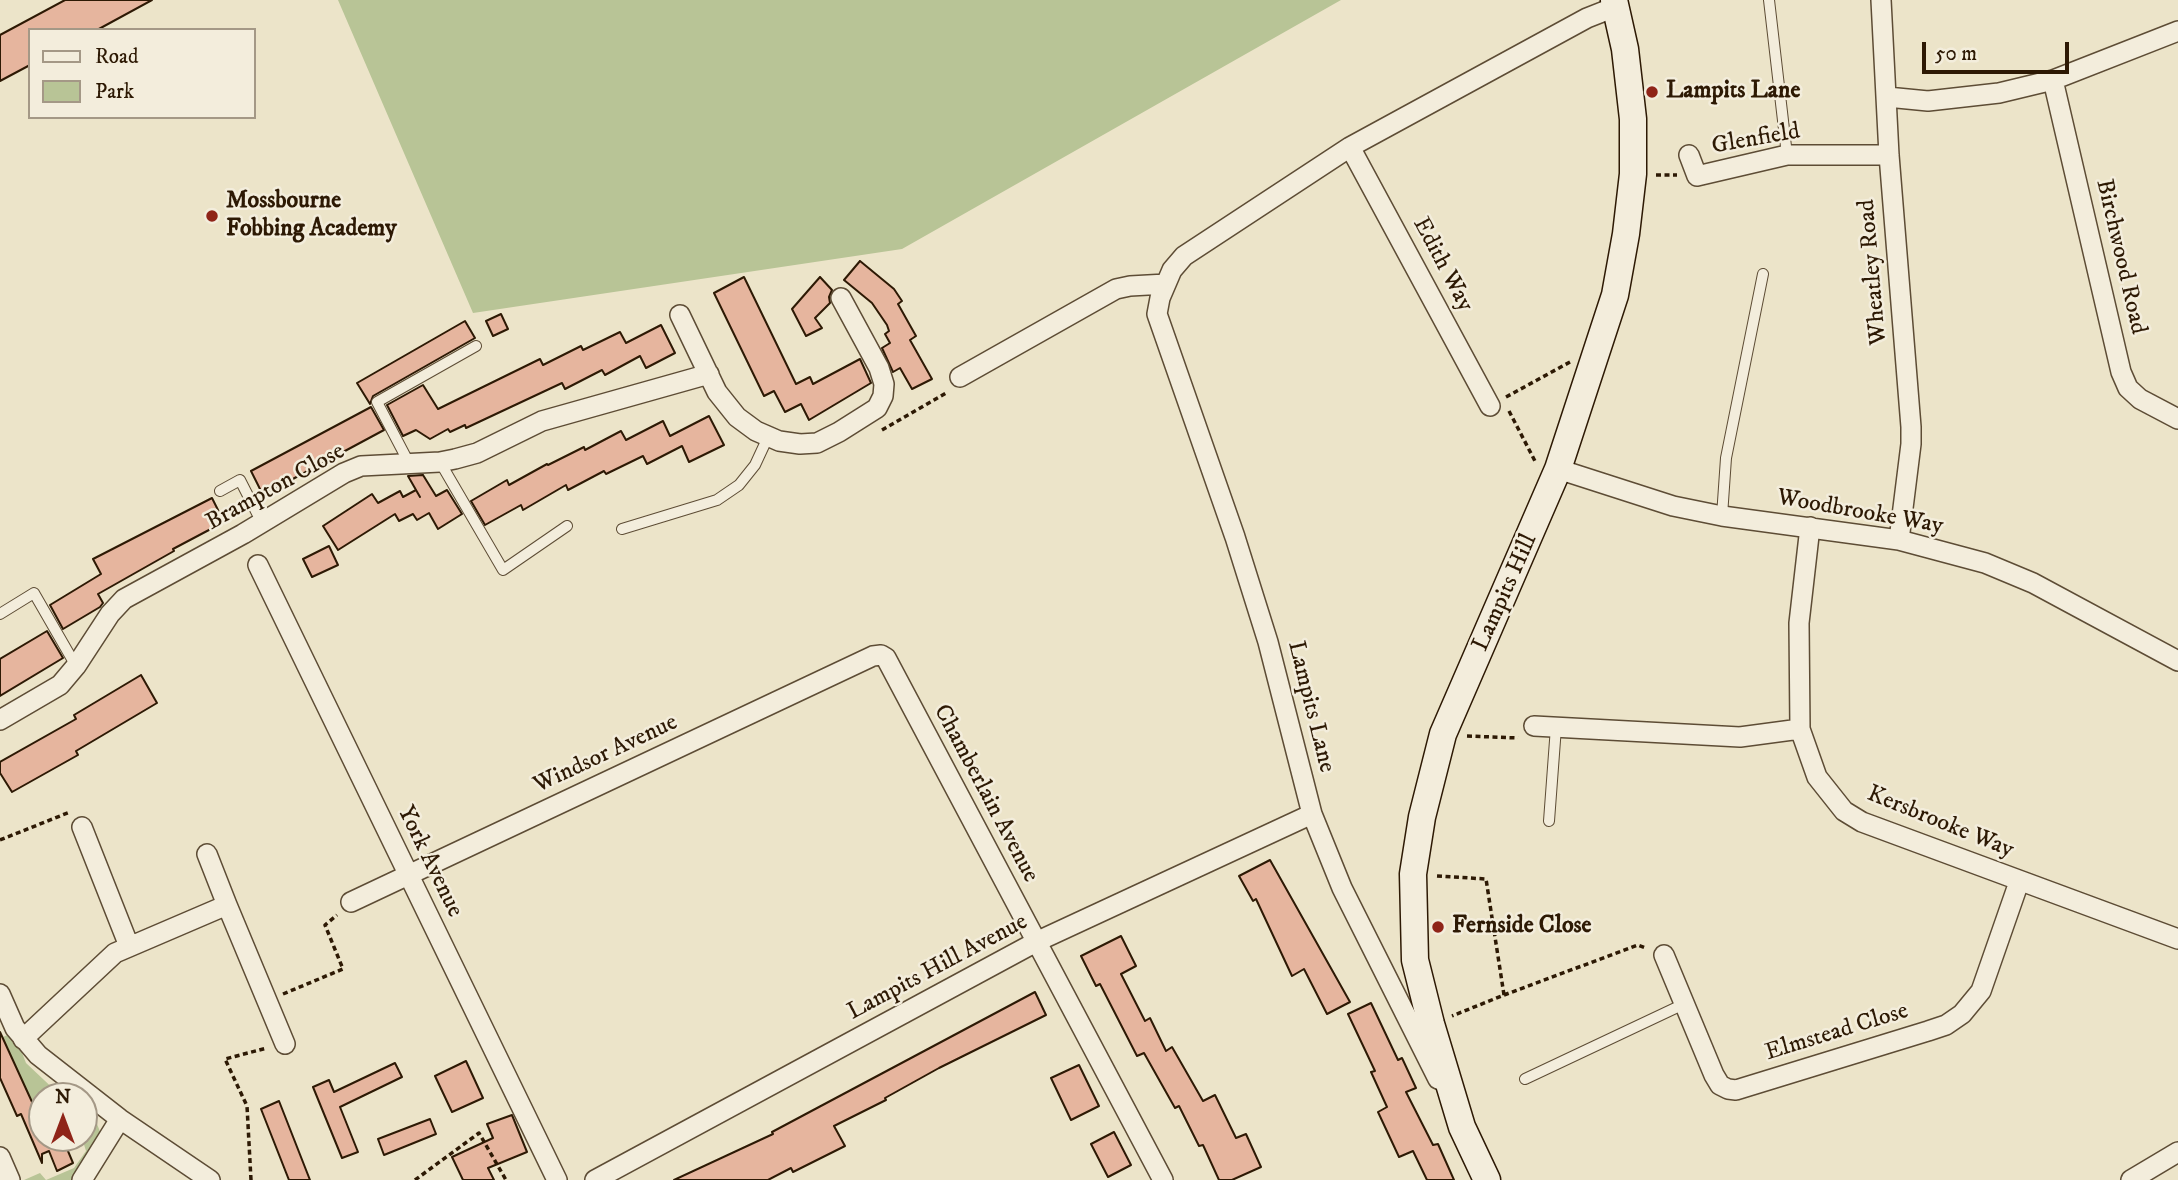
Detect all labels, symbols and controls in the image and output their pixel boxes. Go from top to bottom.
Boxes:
legend [28,28,256,119]
scale bar [1926,28,2073,72]
text: 50 m [1935,41,1977,67]
text: Road [95,44,139,70]
place label: Lampits Lane [1666,78,1800,106]
text: Park [95,79,134,105]
marker: Lampits Lane [1644,84,1660,100]
street label: Glenfield [1710,118,1802,162]
street label: Birchwood Road [2088,177,2152,337]
place label: Mossbourne Fobbing Academy [226,188,397,244]
street label: Wheatley Road [1853,198,1895,346]
marker: Mossbourne Fobbing Academy [204,208,220,224]
street label: Edith Way [1405,213,1479,317]
street label: Brampton Close [202,438,350,538]
street label: Woodbrooke Way [1775,484,1945,542]
street label: Lampits Hill [1467,530,1545,656]
street label: Lampits Lane [1280,638,1340,776]
street label: Chamberlain Avenue [926,700,1044,888]
street label: Windsor Avenue [529,709,683,801]
street label: Kersbrooke Way [1862,781,2018,865]
street label: York Avenue [390,802,468,922]
street label: Lampits Hill Avenue [843,908,1033,1028]
place label: Fernside Close [1452,913,1591,941]
marker: Fernside Close [1430,919,1446,935]
street label: Elmstead Close [1762,998,1912,1068]
north arrow [28,1082,98,1152]
text: N [55,1086,71,1109]

